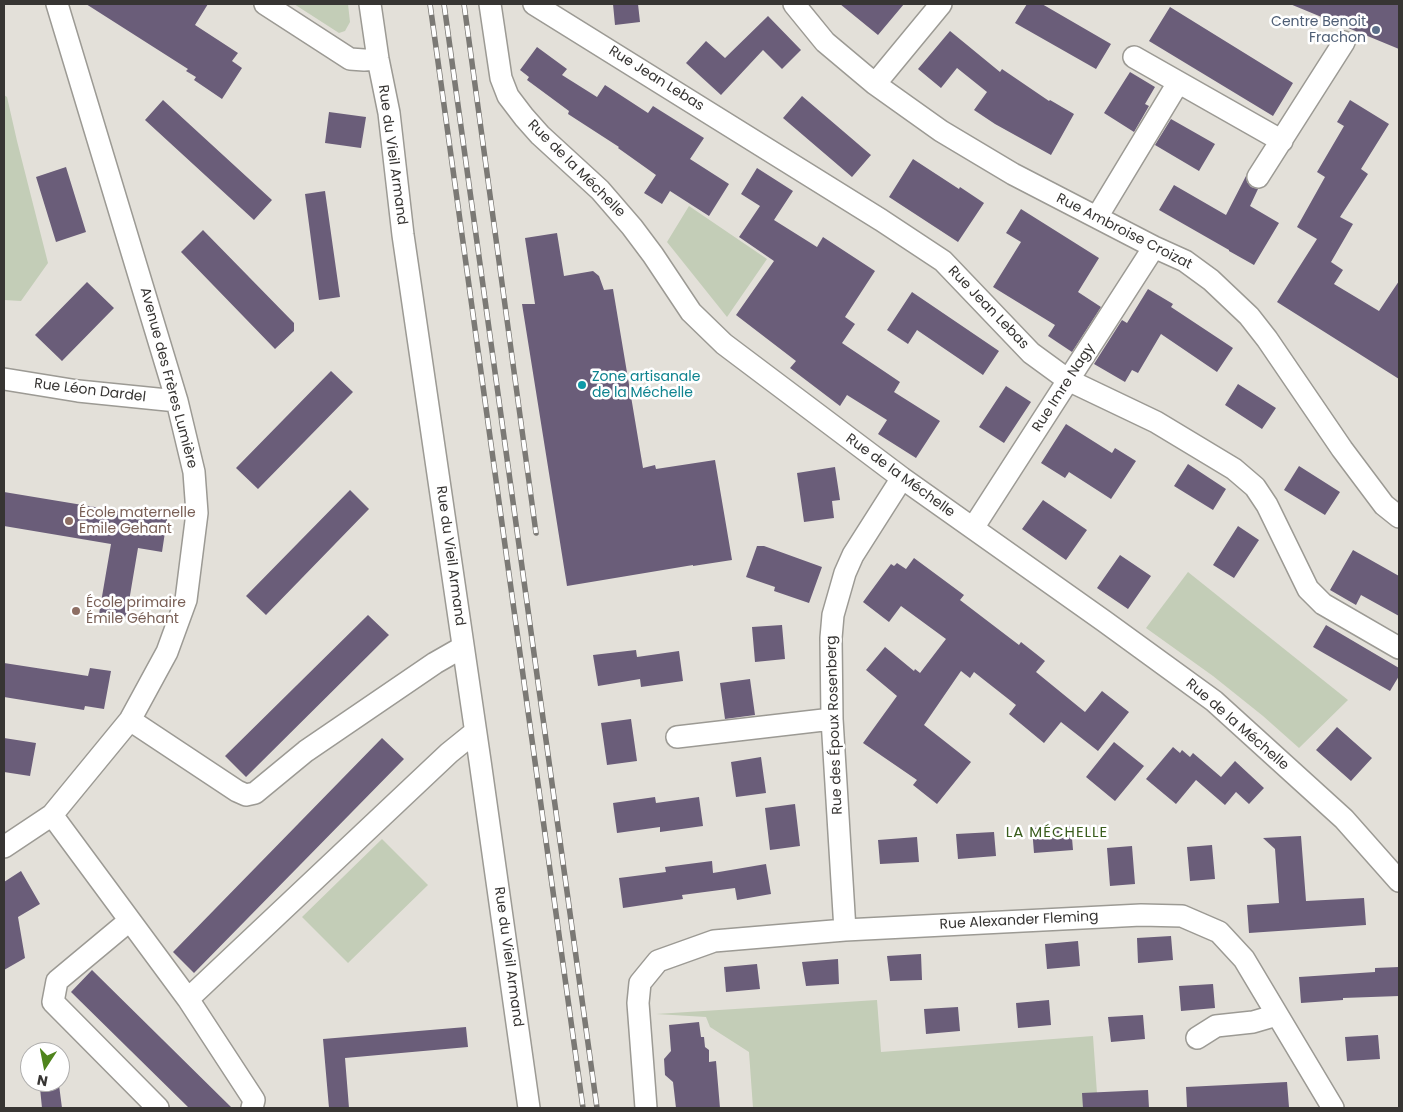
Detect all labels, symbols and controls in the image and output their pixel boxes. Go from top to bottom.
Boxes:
place label: Centre Benoit Frachon [1271,14,1366,46]
marker: Centre Benoit Frachon [1370,24,1382,36]
street label: Rue Jean Lebas [605,43,707,115]
street label: Rue du Vieil Armand [374,84,410,226]
street label: Rue de la Méchelle [524,117,628,221]
street label: Rue Ambroise Croizat [1053,190,1195,274]
street label: Rue Jean Lebas [944,263,1032,353]
street label: Avenue des Frères Lumière [136,286,200,470]
street label: Rue Imre Nagy [1029,341,1099,435]
place label: Zone artisanale de la Méchelle [592,369,700,402]
street label: Rue Léon Dardel [33,376,147,406]
marker: Zone artisanale de la Méchelle [576,379,588,391]
street label: Rue de la Méchelle [842,431,958,521]
street label: Rue du Vieil Armand [432,485,468,627]
place label: École maternelle Emile Gehant [79,505,196,538]
marker: École maternelle Emile Gehant [63,515,75,527]
place label: École primaire Émile Géhant [86,595,186,628]
marker: École primaire Émile Géhant [70,605,82,617]
street label: Rue des Époux Rosenberg [823,635,847,815]
street label: Rue de la Méchelle [1182,676,1292,774]
district label: LA MÉCHELLE [1004,824,1110,842]
street label: Rue du Vieil Armand [490,886,526,1028]
street label: Rue Alexander Fleming [939,908,1099,934]
north arrow [20,1042,70,1092]
text: N [35,1070,49,1092]

